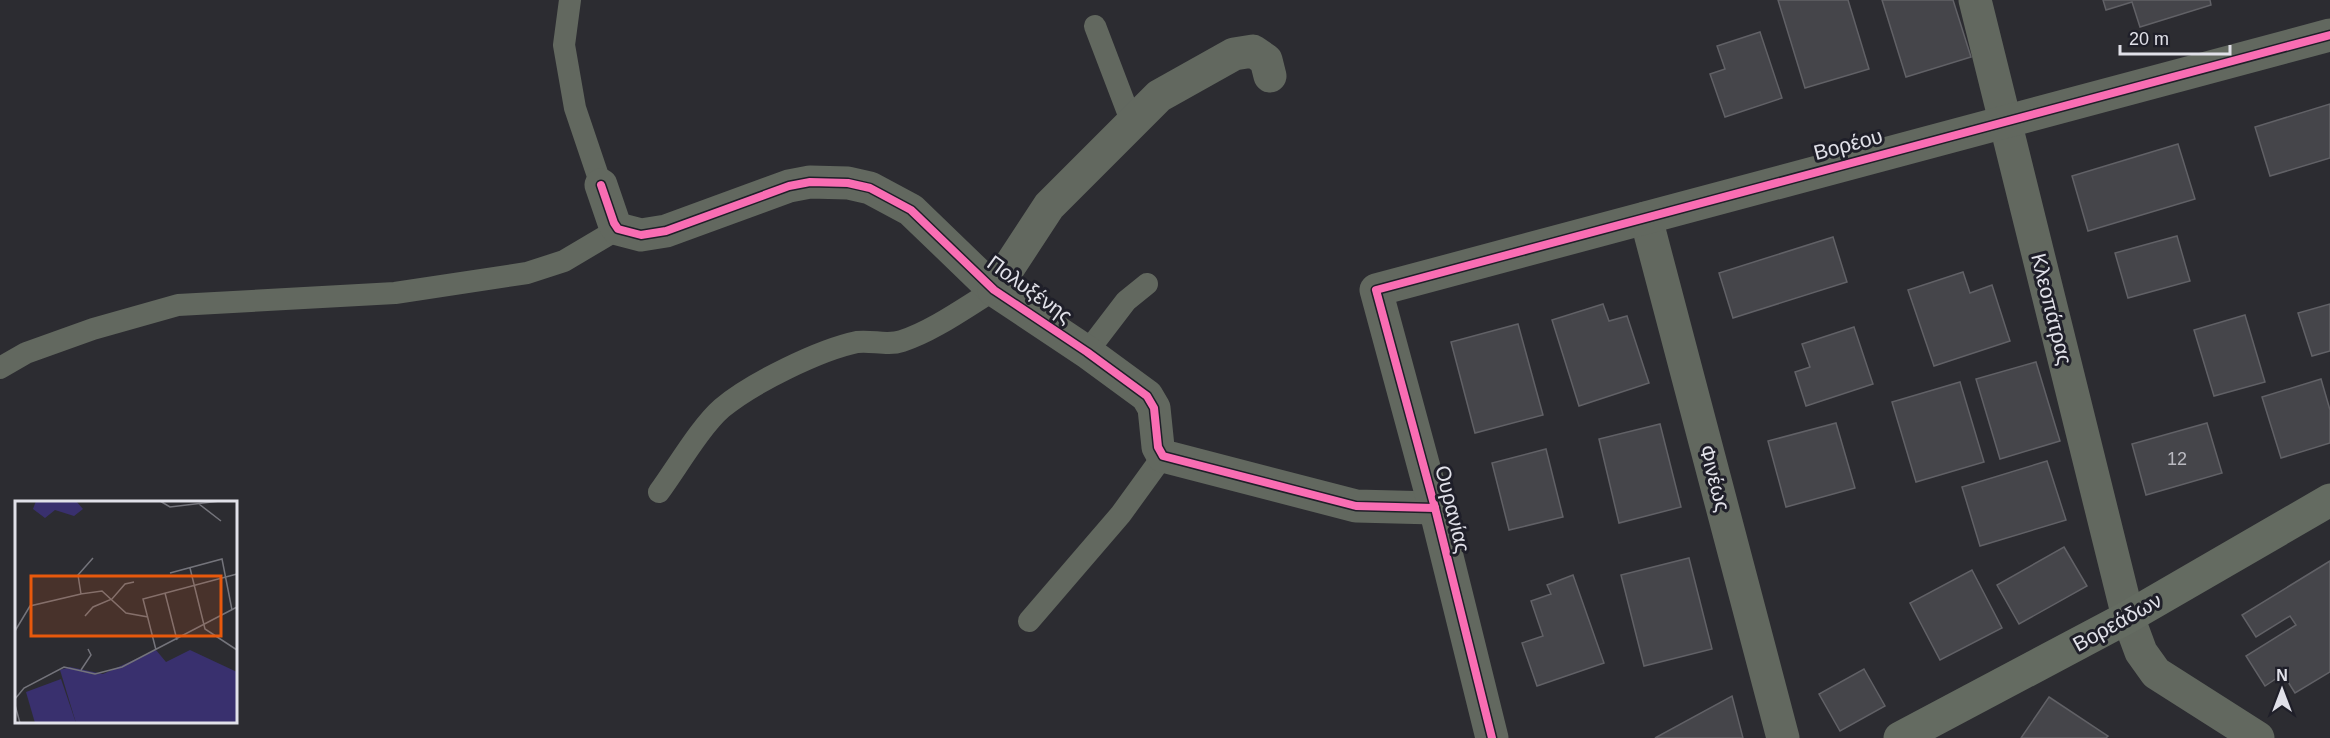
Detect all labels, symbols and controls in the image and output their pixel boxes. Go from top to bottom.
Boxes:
scale bar [2120,18,2230,56]
text: 20 m [2129,29,2169,49]
street label: Βορέου [1811,124,1885,164]
street label: Πολυξένης [983,251,1077,327]
street label: Κλεοπάτρας [2027,251,2077,367]
street label: Φινέως [1695,442,1735,514]
house number: 12 [2167,449,2187,469]
street label: Ουρανίας [1431,463,1475,555]
inset map [15,501,237,723]
street label: Βορεάδων [2069,588,2165,656]
north arrow [2252,660,2312,720]
text: N [2276,667,2288,684]

